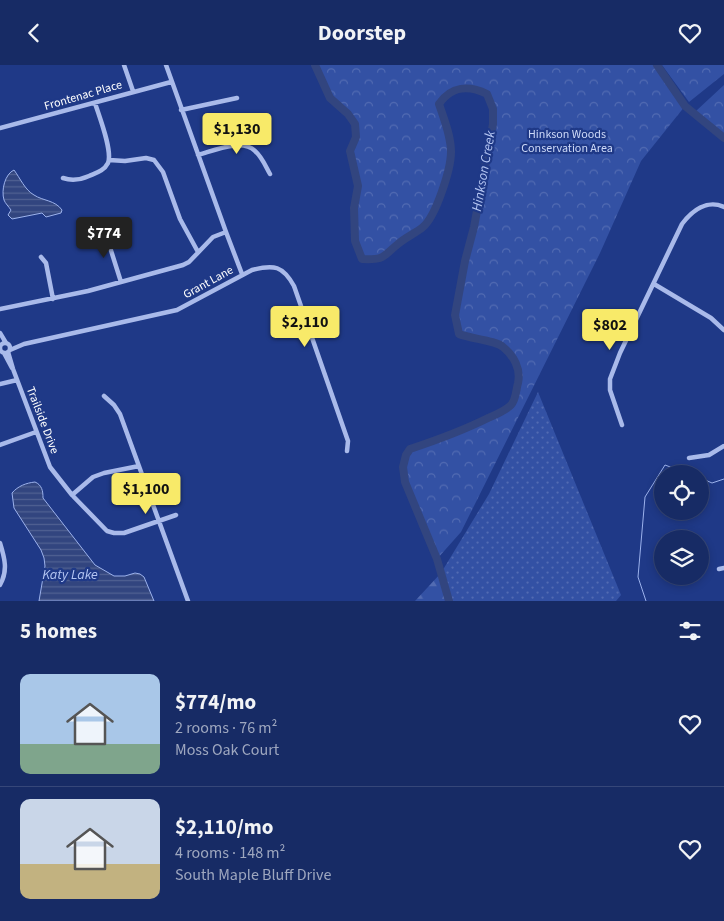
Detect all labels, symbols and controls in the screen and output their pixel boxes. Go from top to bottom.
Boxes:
text: Doorstep [318,17,406,49]
icon: back [20,19,48,47]
icon: heart [676,19,704,47]
street label: Frontenac Place [42,76,124,115]
pin: $1,130 [196,113,278,155]
text: $1,130 [213,118,261,140]
park label: Hinkson Woods Conservation Area [521,126,613,157]
water label: Hinkson Creek [467,129,501,213]
pin: $774 [74,217,134,259]
text: $774 [87,222,121,244]
street label: Grant Lane [180,262,236,303]
pin: $2,110 [264,305,346,348]
pin: $802 [580,309,640,351]
text: $2,110 [281,311,329,333]
text: $802 [593,314,627,336]
street label: Trailside Drive [22,384,63,456]
map controls [654,465,709,585]
button: locate [654,465,709,520]
pin: $1,100 [105,473,187,515]
text: $1,100 [122,478,170,500]
button: layers [654,530,709,585]
water label: Katy Lake [42,565,98,585]
text: 5 homes [20,616,97,646]
icon: filters [676,617,704,645]
text: $774/mo [175,687,256,717]
icon: home [60,694,120,754]
icon: heart [676,710,704,738]
text: 2 rooms · 76 m² [175,717,277,739]
text: Moss Oak Court [175,739,279,761]
text: $2,110/mo [175,812,274,842]
icon: home [60,819,120,879]
icon: heart [676,835,704,863]
text: 4 rooms · 148 m² [175,842,285,864]
text: South Maple Bluff Drive [175,864,331,886]

